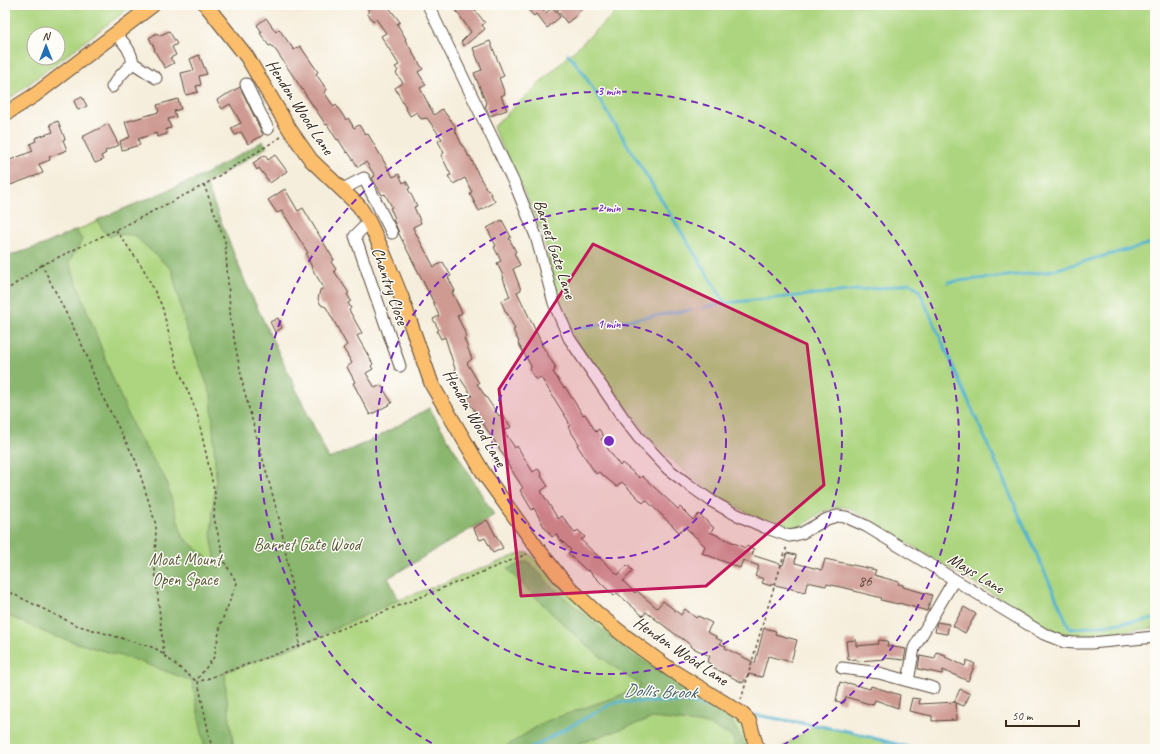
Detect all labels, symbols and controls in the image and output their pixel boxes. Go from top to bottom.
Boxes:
north arrow [26,26,66,66]
text: N [43,29,52,43]
street label: Hendon Wood Lane [261,55,339,160]
text: 3 min [598,83,621,99]
street label: Barnet Gate Lane [529,197,581,303]
text: 2 min [598,200,621,216]
street label: Chantry Close [367,244,414,329]
text: 1 min [598,316,621,332]
street label: Hendon Wood Lane [439,365,512,472]
centre of rings [602,434,616,448]
park label: Barnet Gate Wood [254,534,364,555]
street label: Mays Lane [944,548,1009,599]
park label: Moat Mount Open Space [149,549,224,590]
house number: 86 [858,572,873,591]
street label: Hendon Wood Lane [630,612,733,691]
water label: Dollis Brook [624,679,700,703]
scale bar [1006,702,1079,728]
text: 50 m [1012,708,1034,724]

